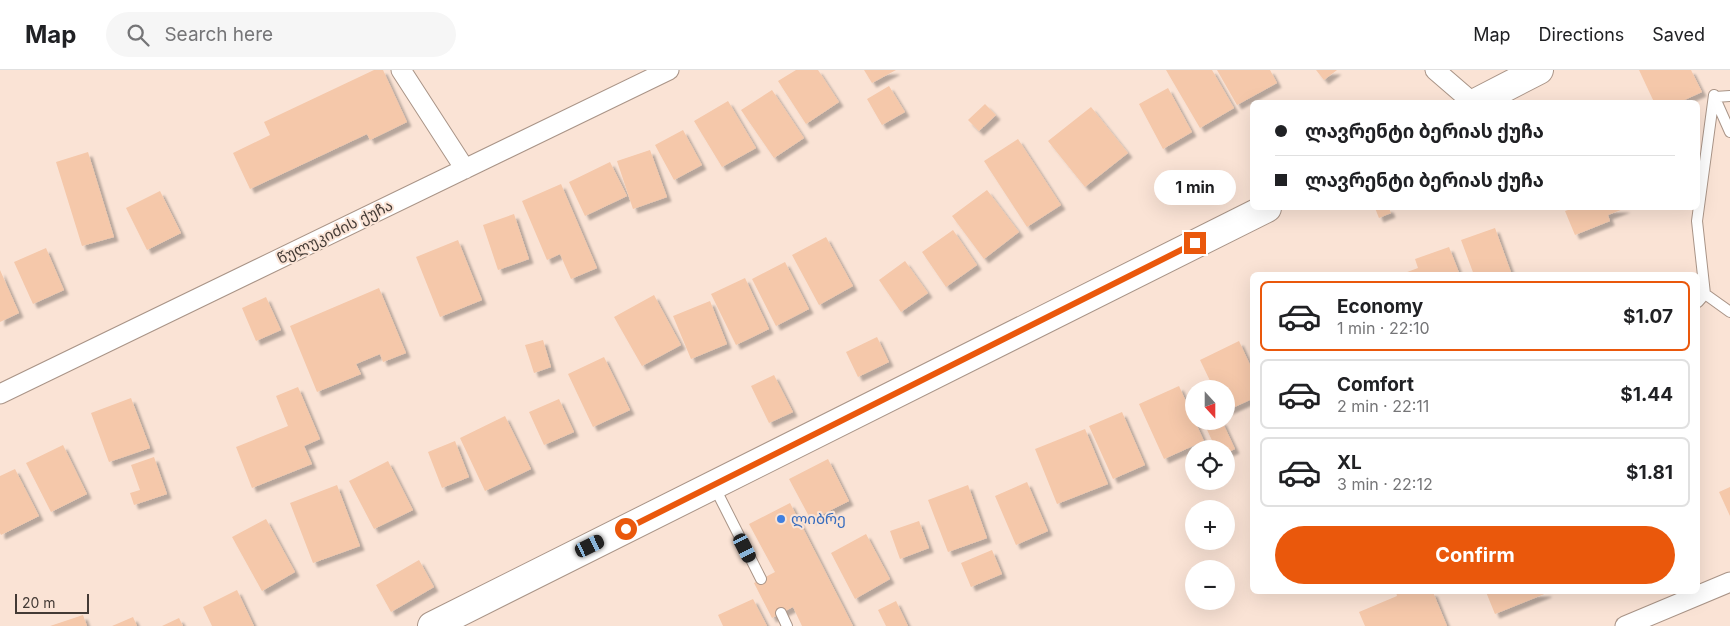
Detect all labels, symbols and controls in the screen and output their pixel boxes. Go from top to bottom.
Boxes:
search box [106,12,456,57]
text: Map [25,20,76,49]
icon: search [124,21,152,49]
text: Search here [164,23,273,46]
text: Map [1473,24,1511,45]
text: Directions [1539,24,1624,45]
text: Saved [1652,24,1705,45]
text: ლავრენტი ბერიას ქუჩა [1305,120,1544,143]
text: ლავრენტი ბერიას ქუჩა [1305,169,1544,192]
callout: 1 min [1154,170,1236,206]
text: 1 min [1175,177,1215,197]
street label: წულუკიძის ქუჩა [274,195,396,268]
route end [1184,232,1206,254]
icon: car [1277,294,1322,339]
text: Economy [1337,295,1423,318]
text: $1.07 [1623,305,1673,328]
text: 1 min · 22:10 [1337,318,1430,338]
icon: car [1277,372,1322,417]
text: Comfort [1337,373,1414,396]
north arrow [1185,380,1235,430]
map controls [1185,380,1235,610]
text: $1.44 [1620,383,1673,406]
text: 2 min · 22:11 [1337,396,1429,416]
button: locate [1185,440,1235,490]
icon: car [1277,450,1322,495]
text: XL [1337,451,1362,474]
text: $1.81 [1626,461,1673,484]
text: 3 min · 22:12 [1337,474,1433,494]
button: + [1185,500,1235,550]
place label: ლიბრე [791,509,846,528]
marker: ლიბრე [775,513,787,525]
route start [615,518,637,540]
button: Confirm [1275,526,1675,584]
car [731,531,758,565]
car [573,533,606,559]
button: − [1185,560,1235,610]
scale bar [15,591,89,614]
text: 20 m [22,594,56,611]

